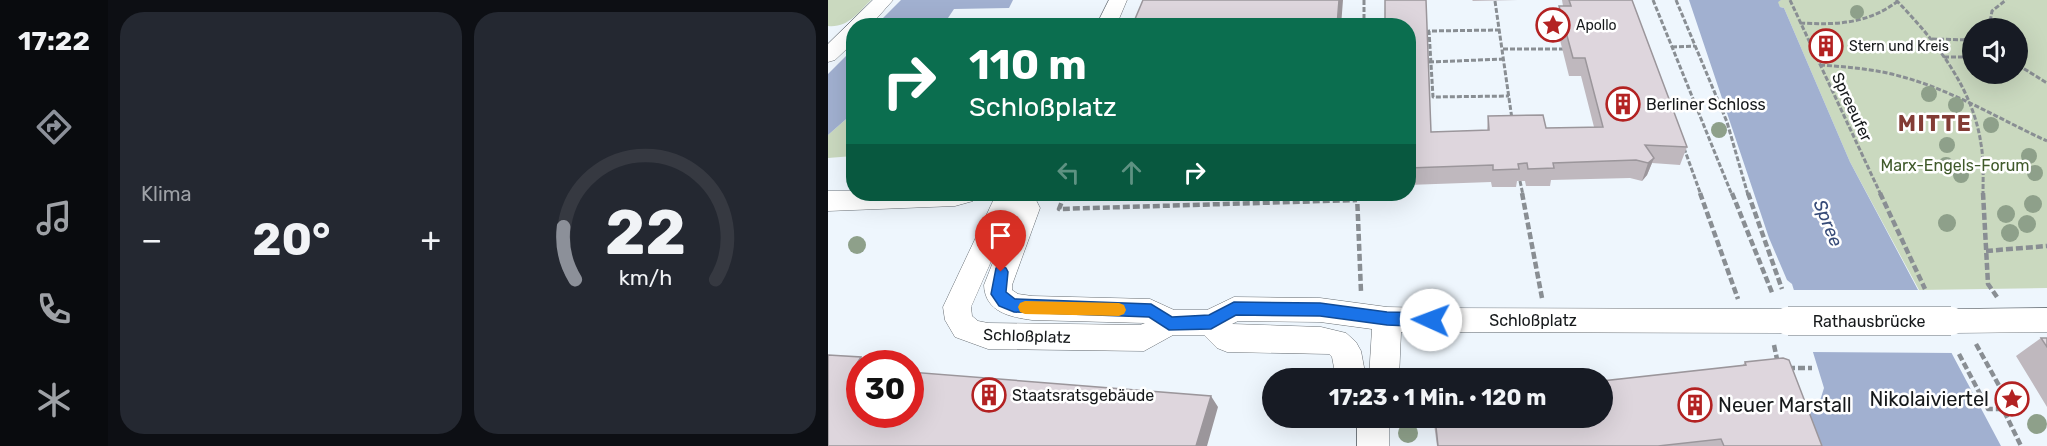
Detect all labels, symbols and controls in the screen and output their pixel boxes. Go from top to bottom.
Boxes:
place icon: Apollo [1535,7,1571,43]
place label: Apollo [1576,17,1617,34]
map controls [1962,18,2028,84]
button: sound [1962,18,2028,84]
text: 17:22 [18,25,90,57]
building icon: Stern und Kreis [1808,28,1844,64]
place label: Stern und Kreis [1849,38,1949,55]
text: 110 m [969,40,1087,90]
icon: right [870,42,948,120]
street label: Spreeufer [1828,69,1876,145]
building icon: Berliner Schloss [1605,86,1641,122]
text: Schloßplatz [969,91,1117,123]
place label: Berliner Schloss [1646,95,1766,114]
icon: directions [33,106,75,148]
district label: MITTE [1898,110,1972,137]
icon: left [1052,156,1085,189]
icon: ahead [1115,156,1148,189]
icon: right [1178,156,1211,189]
park label: Marx-Engels-Forum [1880,156,2030,175]
text: Klima [141,182,192,206]
text: 22 [604,196,686,270]
water label: Spree [1809,196,1847,250]
icon: music [33,197,75,239]
pin [975,210,1026,272]
text: 20° [252,213,331,266]
icon: arrive [984,219,1017,252]
text: − [141,220,162,259]
text: + [420,220,441,259]
text: km/h [618,265,672,290]
icon: phone [33,288,75,330]
position arrow [1399,288,1463,352]
street label: Schloßplatz [1489,311,1577,330]
street label: Rathausbrücke [1813,312,1925,331]
street label: Schloßplatz [983,325,1071,347]
speed limit sign: 30 [846,350,924,428]
building icon: Staatsratsgebäude [971,377,1007,413]
icon: climate [33,379,75,421]
place icon: Nikolaiviertel [1994,381,2030,417]
text: 17:23 · 1 Min. · 120 m [1329,384,1546,411]
place label: Staatsratsgebäude [1012,386,1154,405]
building icon: Neuer Marstall [1677,387,1713,423]
place label: Nikolaiviertel [1870,387,1989,411]
place label: Neuer Marstall [1718,393,1852,417]

